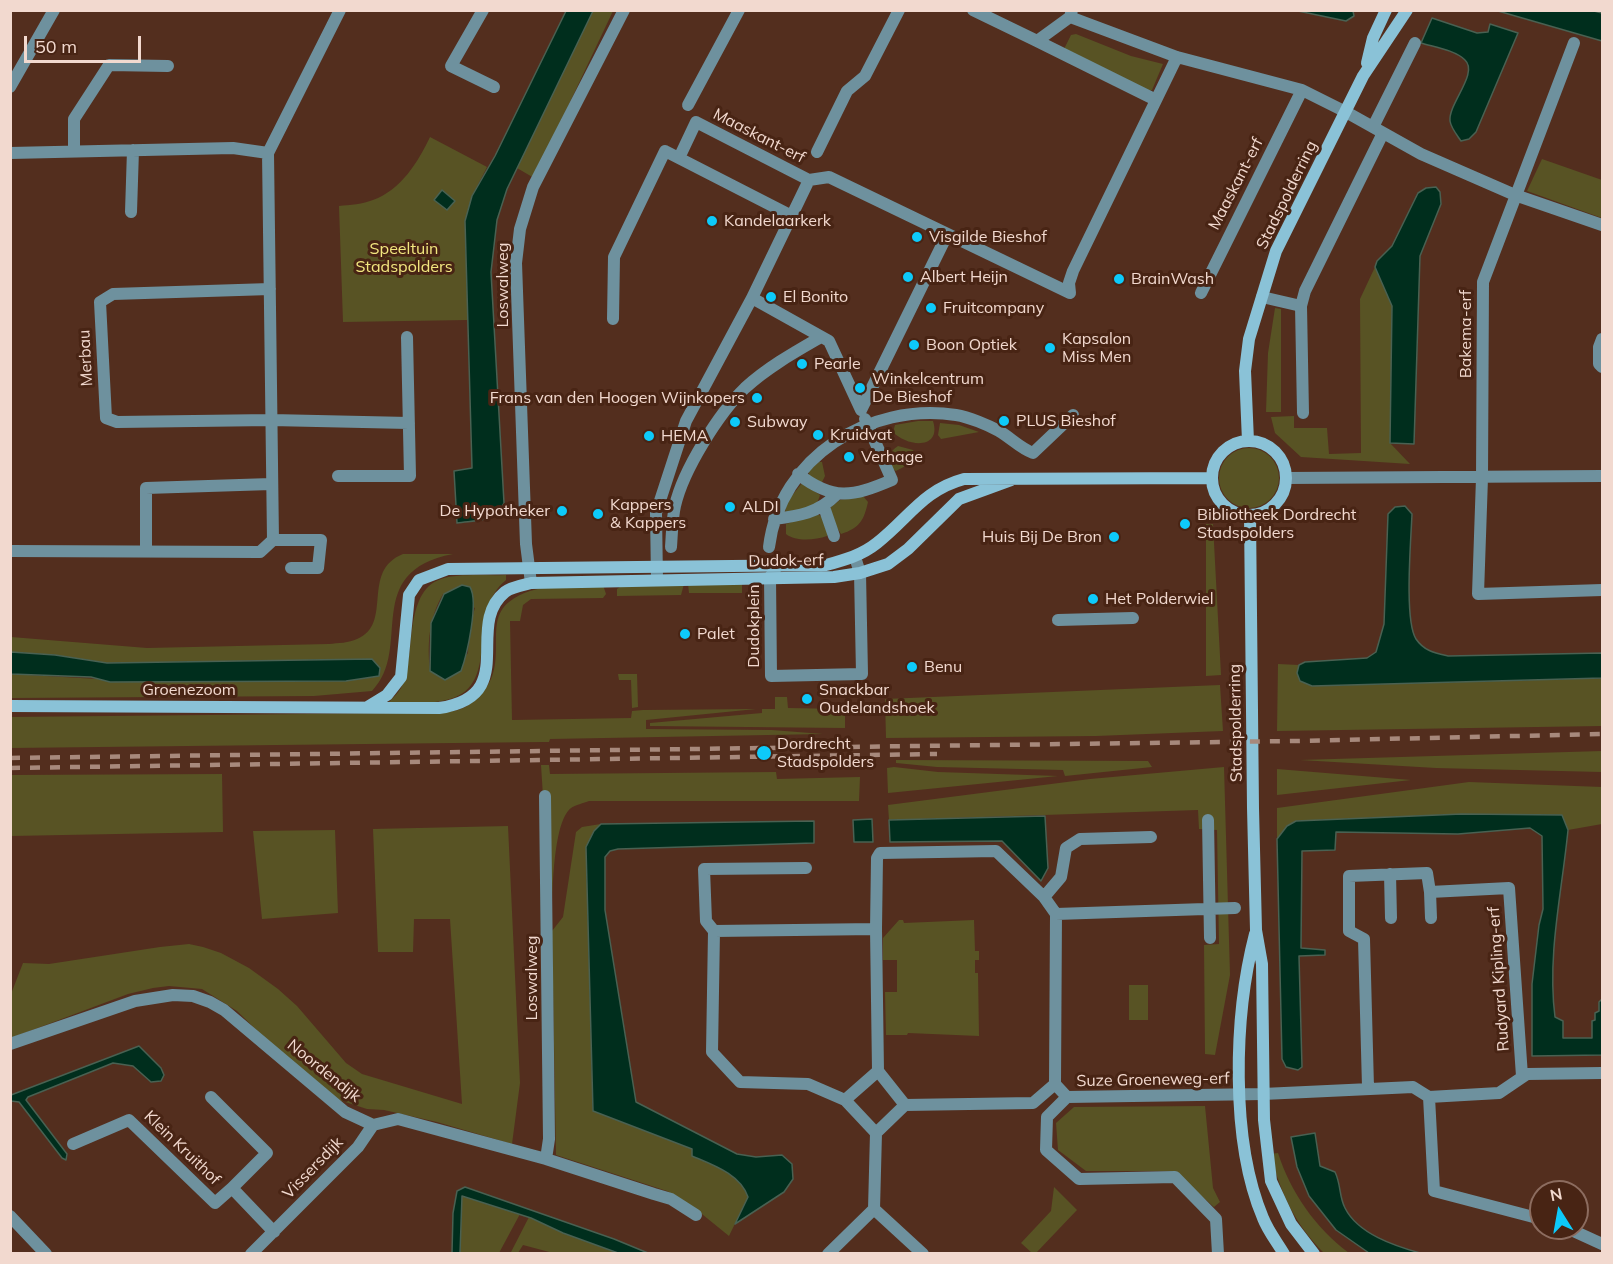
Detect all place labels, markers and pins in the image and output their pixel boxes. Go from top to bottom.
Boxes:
place label: Kandelaarkerk [724,211,831,231]
marker: Kandelaarkerk [705,214,719,228]
place label: Visgilde Bieshof [929,227,1047,247]
marker: Visgilde Bieshof [910,230,924,244]
place label: Albert Heijn [920,267,1008,287]
place label: BrainWash [1131,269,1214,289]
marker: Albert Heijn [901,270,915,284]
marker: BrainWash [1112,272,1126,286]
place label: El Bonito [783,287,848,307]
marker: El Bonito [764,290,778,304]
place label: Fruitcompany [943,298,1044,318]
marker: Fruitcompany [924,301,938,315]
place label: Kapsalon Miss Men [1062,329,1131,367]
place label: Boon Optiek [926,335,1017,355]
marker: Boon Optiek [907,338,921,352]
marker: Kapsalon Miss Men [1043,341,1057,355]
place label: Pearle [814,354,861,374]
marker: Pearle [795,357,809,371]
place label: Winkelcentrum De Bieshof [872,369,984,407]
marker: Winkelcentrum De Bieshof [853,381,867,395]
place label: Frans van den Hoogen Wijnkopers [490,388,745,408]
marker: Frans van den Hoogen Wijnkopers [750,391,764,405]
place label: PLUS Bieshof [1016,411,1116,431]
place label: Subway [747,412,807,432]
marker: PLUS Bieshof [997,414,1011,428]
marker: Subway [728,415,742,429]
place label: Kruidvat [830,425,892,445]
place label: HEMA [661,426,708,446]
marker: Kruidvat [811,428,825,442]
marker: HEMA [642,429,656,443]
place label: Verhage [861,447,923,467]
marker: Verhage [842,450,856,464]
place label: Kappers & Kappers [610,495,686,533]
place label: ALDI [742,497,779,517]
marker: ALDI [723,500,737,514]
place label: De Hypotheker [440,501,550,521]
marker: De Hypotheker [555,504,569,518]
place label: Bibliotheek Dordrecht Stadspolders [1197,505,1356,543]
marker: Kappers & Kappers [591,507,605,521]
marker: Bibliotheek Dordrecht Stadspolders [1178,517,1192,531]
place label: Huis Bij De Bron [982,527,1102,547]
marker: Huis Bij De Bron [1107,530,1121,544]
place label: Het Polderwiel [1105,589,1214,609]
marker: Het Polderwiel [1086,592,1100,606]
place label: Palet [697,624,735,644]
marker: Palet [678,627,692,641]
place label: Benu [924,657,962,677]
marker: Benu [905,660,919,674]
place label: Snackbar Oudelandshoek [819,680,935,718]
marker: Snackbar Oudelandshoek [800,692,814,706]
place label: Dordrecht Stadspolders [777,734,874,772]
marker: Dordrecht Stadspolders [755,744,773,762]

